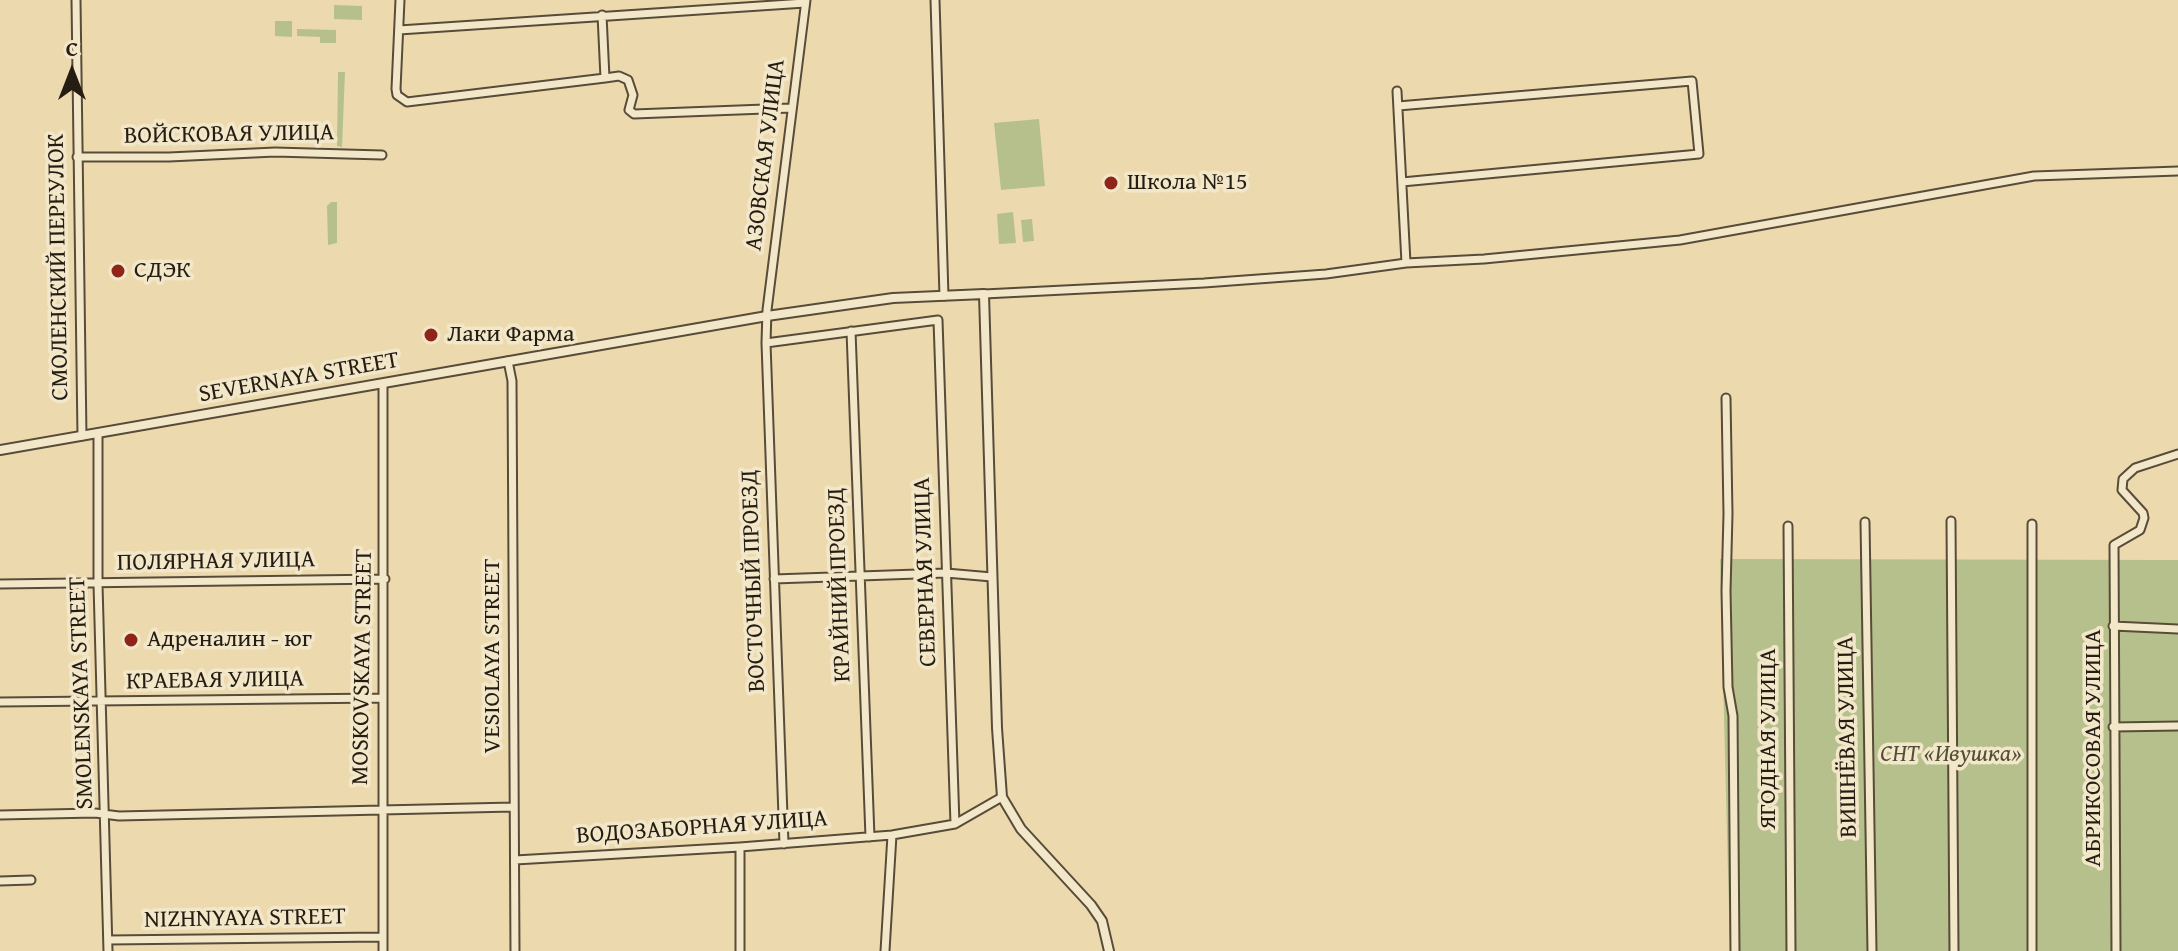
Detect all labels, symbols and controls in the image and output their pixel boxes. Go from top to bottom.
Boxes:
north arrow [32,32,112,112]
text: С [66,32,78,64]
street label: АЗОВСКАЯ УЛИЦА [740,58,792,252]
street label: ВОЙСКОВАЯ УЛИЦА [124,119,334,151]
street label: СМОЛЕНСКИЙ ПЕРЕУЛОК [42,133,76,401]
place label: Школа №15 [1127,169,1248,197]
marker: Школа №15 [1102,174,1120,192]
place label: СДЭК [134,257,191,285]
marker: СДЭК [109,262,127,280]
place label: Лаки Фарма [447,321,574,349]
marker: Лаки Фарма [422,326,440,344]
street label: SEVERNAYA STREET [197,346,401,410]
street label: ВОСТОЧНЫЙ ПРОЕЗД [736,469,772,693]
street label: СЕВЕРНАЯ УЛИЦА [908,477,944,667]
street label: КРАЙНИЙ ПРОЕЗД [822,487,858,683]
street label: ПОЛЯРНАЯ УЛИЦА [117,546,315,578]
street label: MOSKOVSKAYA STREET [347,548,379,786]
street label: VESIOLAYA STREET [479,559,507,753]
street label: SMOLENSKAYA STREET [64,576,100,810]
place label: Адреналин - юг [147,626,312,654]
street label: АБРИКОСОВАЯ УЛИЦА [2080,629,2108,867]
marker: Адреналин - юг [122,631,140,649]
street label: ВИШНЁВАЯ УЛИЦА [1832,636,1864,838]
street label: ЯГОДНАЯ УЛИЦА [1755,648,1783,830]
street label: КРАЕВАЯ УЛИЦА [126,665,304,697]
park label: СНТ «Ивушка» [1880,741,2022,769]
street label: ВОДОЗАБОРНАЯ УЛИЦА [575,805,829,851]
street label: NIZHNYAYA STREET [144,903,346,935]

